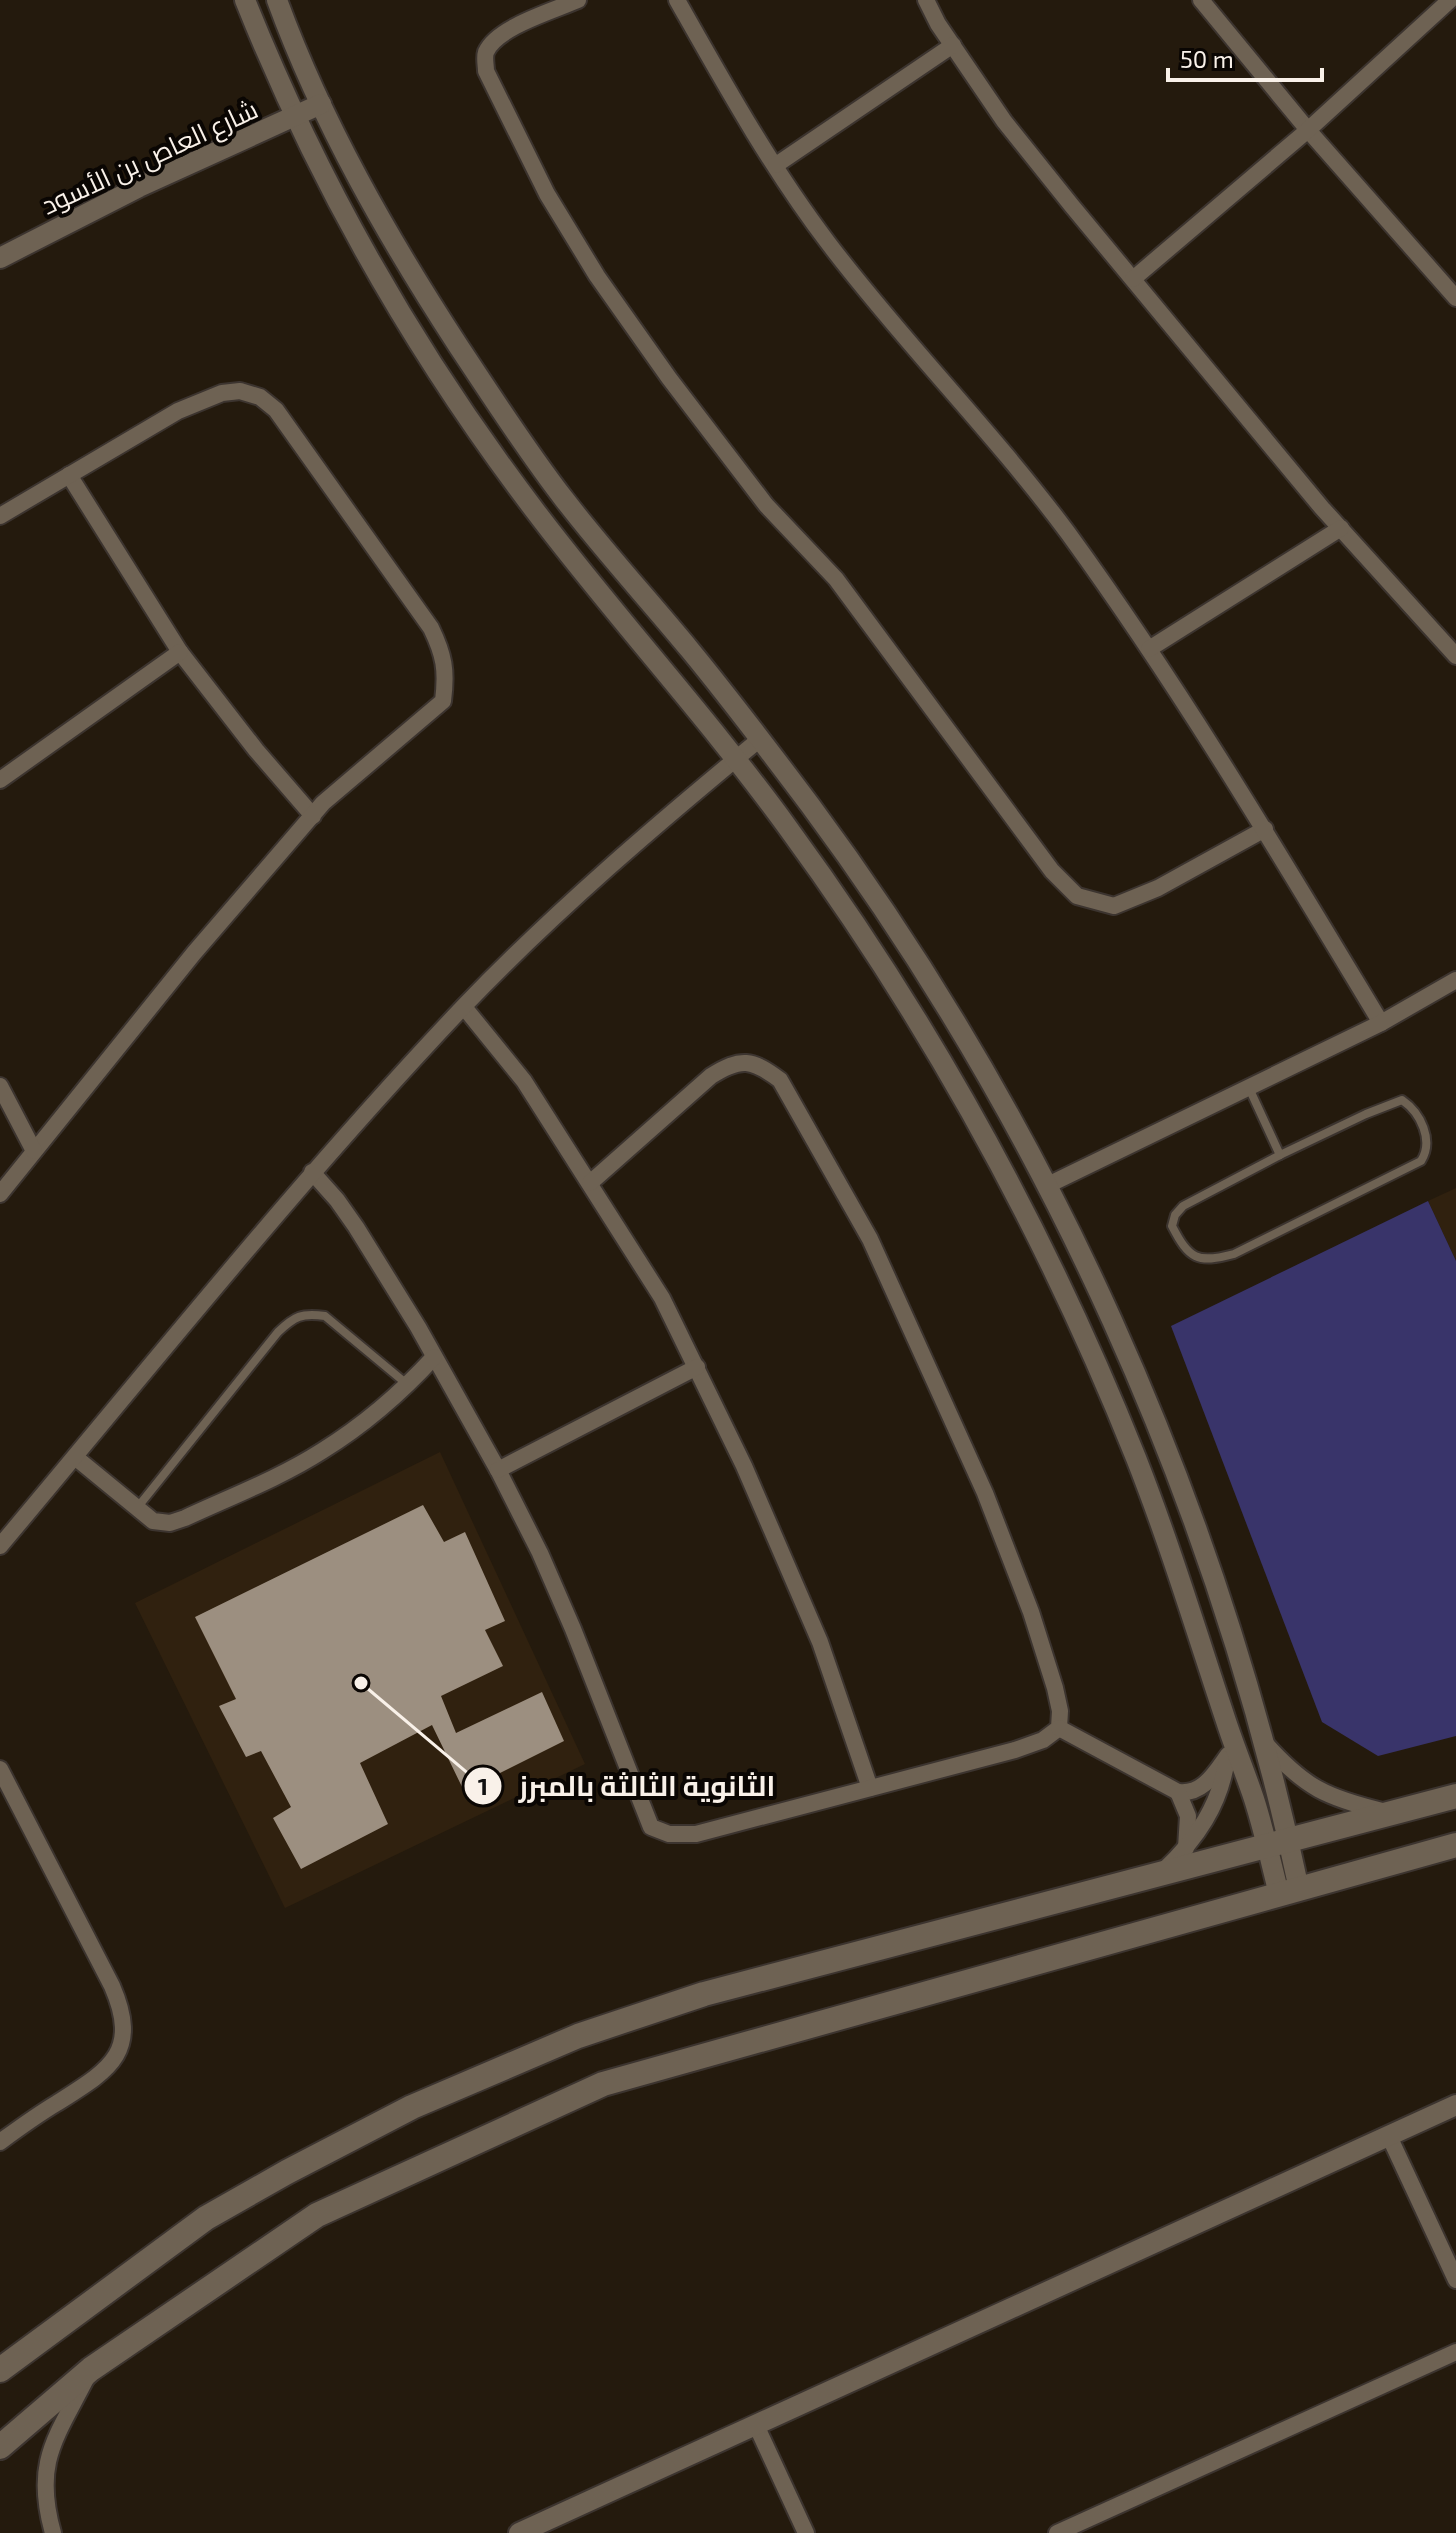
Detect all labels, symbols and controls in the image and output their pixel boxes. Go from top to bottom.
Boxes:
scale bar [1168,32,1322,82]
text: 50 m [1180,44,1234,73]
street label: شارع العاص بن الأسود [36,92,263,222]
callout: الثانوية الثالثة بالمبرز [463,1760,791,1812]
text: الثانوية الثالثة بالمبرز [518,1768,775,1803]
text: 1 [478,1771,488,1800]

